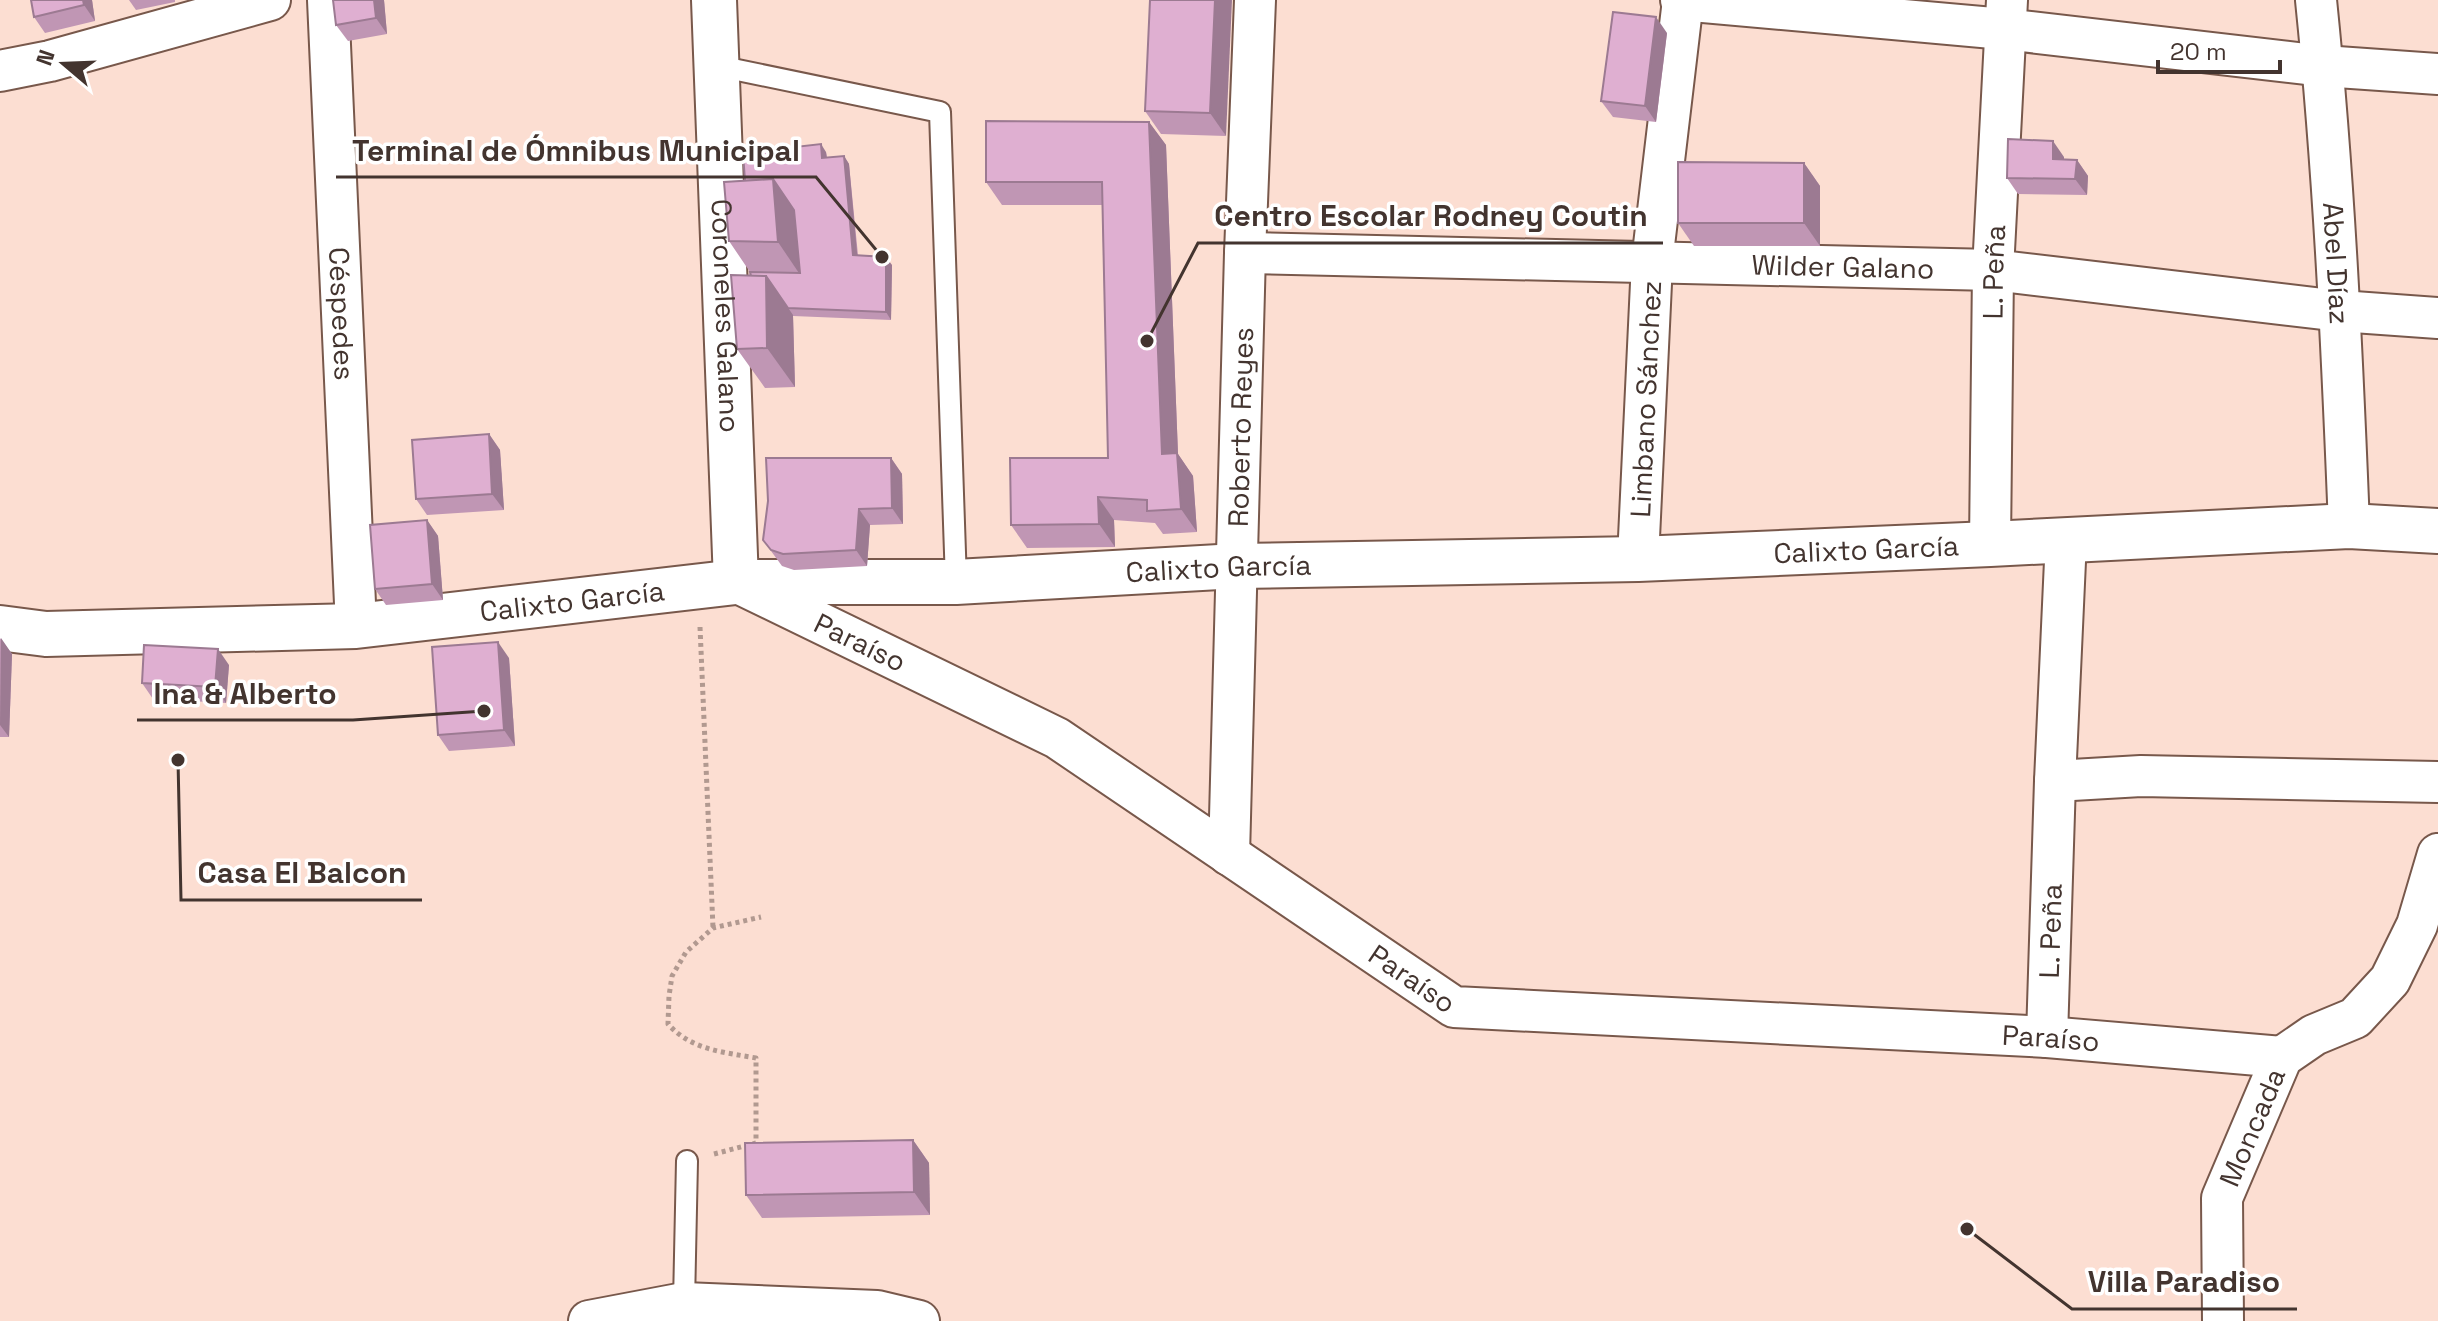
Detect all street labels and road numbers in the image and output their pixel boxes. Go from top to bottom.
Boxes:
street label: Coroneles Galano [704,198,748,433]
street label: Abel Díaz [2315,201,2358,325]
street label: L. Peña [1974,224,2013,320]
street label: Céspedes [321,246,363,381]
street label: Wilder Galano [1751,247,1935,287]
street label: Limbano Sánchez [1622,280,1669,518]
street label: Roberto Reyes [1220,327,1261,528]
street label: Calixto García [1773,527,1960,571]
street label: Calixto García [1125,547,1312,590]
street label: Calixto García [478,572,666,630]
street label: Paraíso [808,605,912,680]
street label: L. Peña [2031,883,2070,979]
street label: Paraíso [1362,936,1463,1021]
street label: Paraíso [2001,1017,2101,1059]
street label: Moncada [2211,1062,2293,1192]

